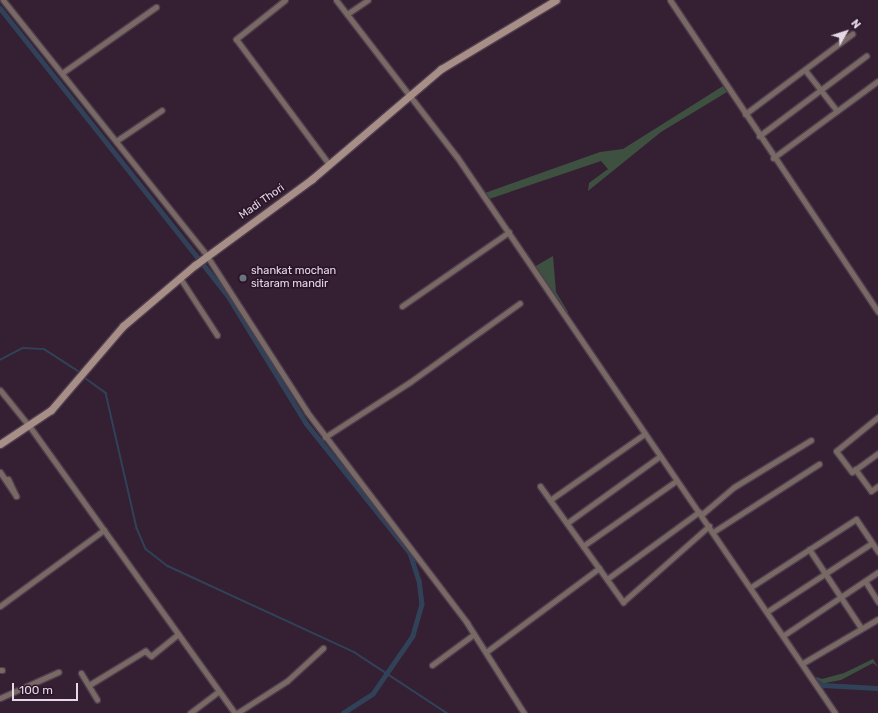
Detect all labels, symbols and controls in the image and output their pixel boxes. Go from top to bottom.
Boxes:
north arrow [826,12,866,52]
text: N [848,17,863,31]
street label: Madi Thori [237,181,287,223]
place label: shankat mochan sitaram mandir [251,265,336,291]
marker: shankat mochan sitaram mandir [238,273,248,283]
scale bar [14,675,80,701]
text: 100 m [19,683,53,697]

